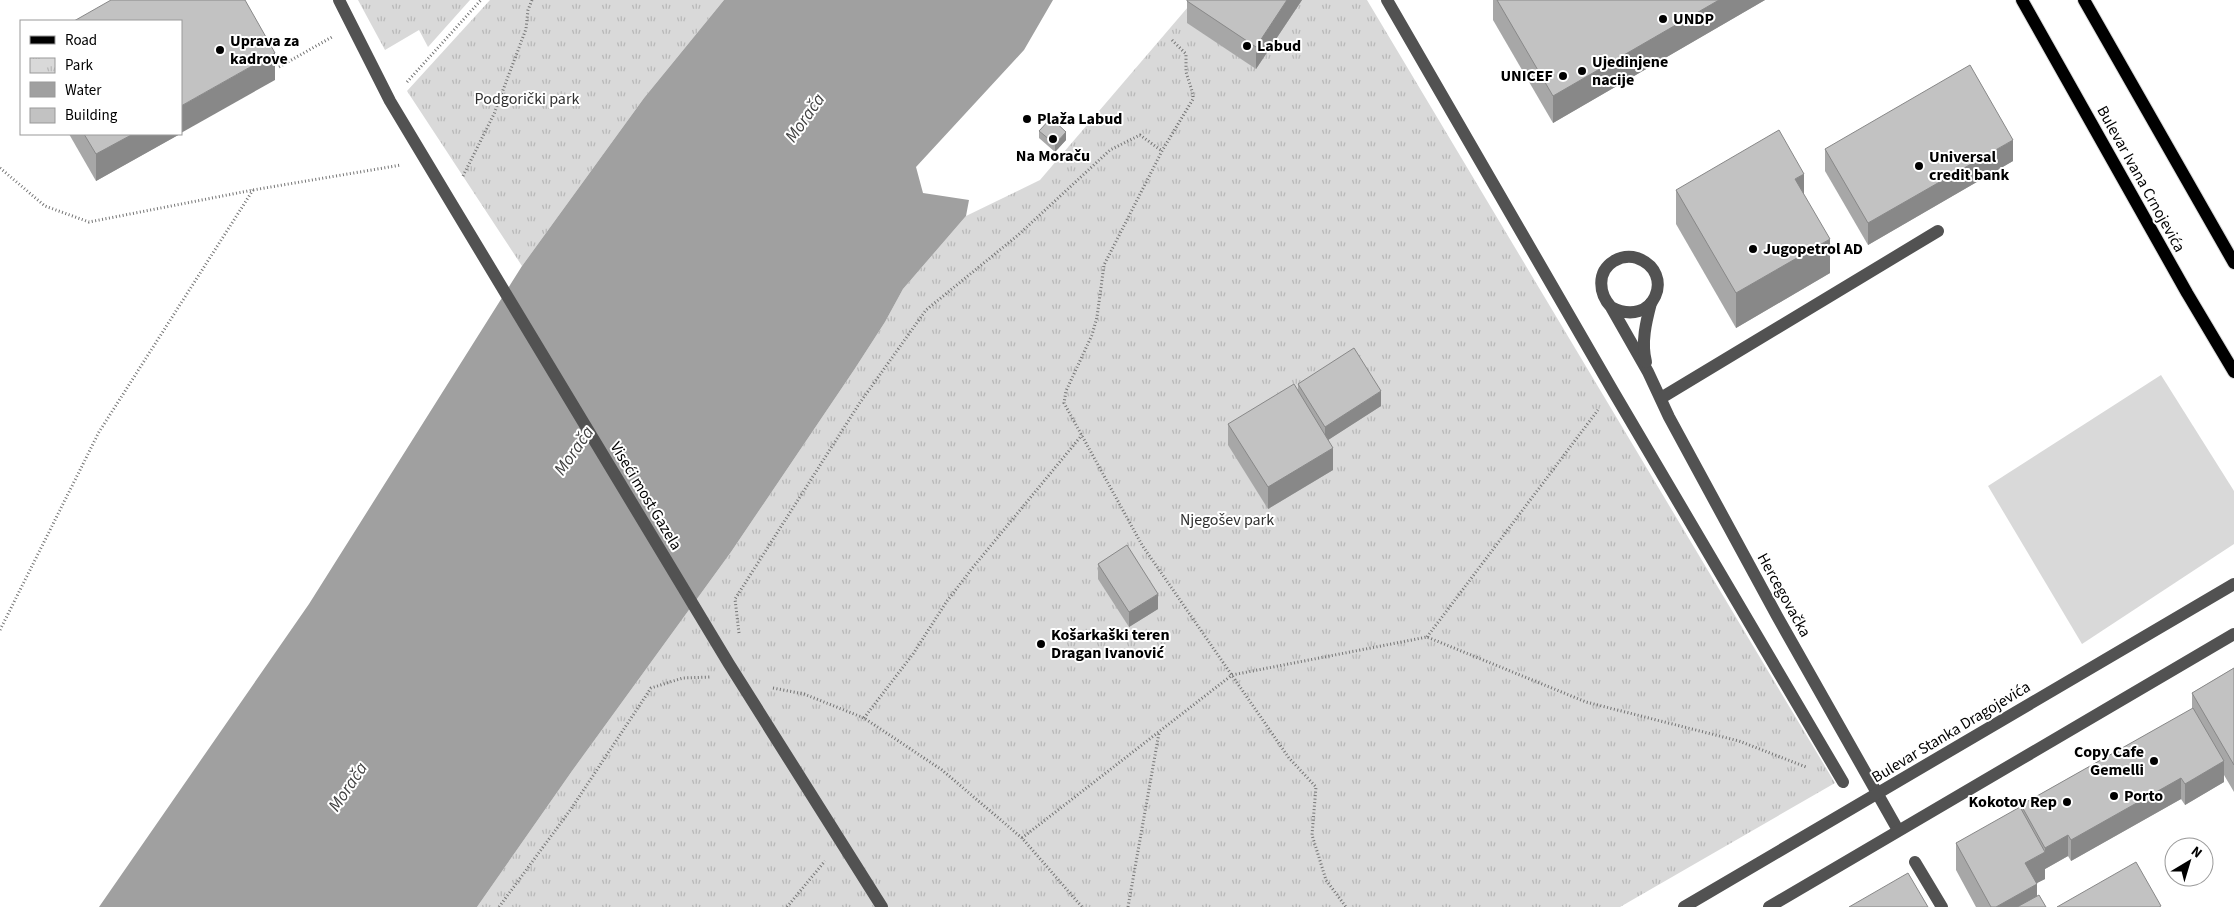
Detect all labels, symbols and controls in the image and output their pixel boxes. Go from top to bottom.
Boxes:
place label: UNDP [1673,8,1714,30]
marker: UNDP [1657,13,1669,25]
legend [20,20,182,135]
text: Road [65,30,97,51]
place label: Uprava za kadrove [230,30,299,70]
place label: Labud [1257,35,1301,57]
marker: Labud [1241,40,1253,52]
marker: Uprava za kadrove [214,44,226,56]
place label: Ujedinjene nacije [1592,51,1668,91]
text: Park [65,55,94,76]
place label: UNICEF [1500,65,1553,87]
marker: Ujedinjene nacije [1576,65,1588,77]
marker: UNICEF [1557,70,1569,82]
text: Water [65,80,102,101]
park label: Podgorički park [475,88,579,110]
water label: Morača [779,88,831,148]
street label: Bulevar Ivana Crnojevića [2092,102,2190,256]
text: Building [65,105,118,126]
place label: Plaža Labud [1037,108,1122,130]
marker: Plaža Labud [1021,113,1033,125]
marker: Na Moraču [1047,133,1059,145]
place label: Na Moraču [1016,145,1090,167]
place label: Universal credit bank [1929,146,2009,186]
marker: Universal credit bank [1913,160,1925,172]
place label: Jugopetrol AD [1763,238,1863,260]
marker: Jugopetrol AD [1747,243,1759,255]
water label: Morača [548,421,600,481]
street label: Viseći most Gazela [605,438,687,554]
park label: Njegošev park [1180,509,1274,531]
street label: Hercegovačka [1752,549,1816,641]
place label: Košarkaški teren Dragan Ivanović [1051,624,1170,664]
marker: Košarkaški teren Dragan Ivanović [1035,638,1047,650]
street label: Bulevar Stanka Dragojevića [1868,676,2034,788]
place label: Copy Cafe Gemelli [2074,741,2144,781]
marker: Copy Cafe Gemelli [2148,755,2160,767]
water label: Morača [322,757,374,817]
place label: Porto [2124,785,2163,807]
marker: Porto [2108,790,2120,802]
place label: Kokotov Rep [1969,791,2057,813]
marker: Kokotov Rep [2061,796,2073,808]
north arrow [2164,837,2214,887]
text: N [2187,842,2206,863]

